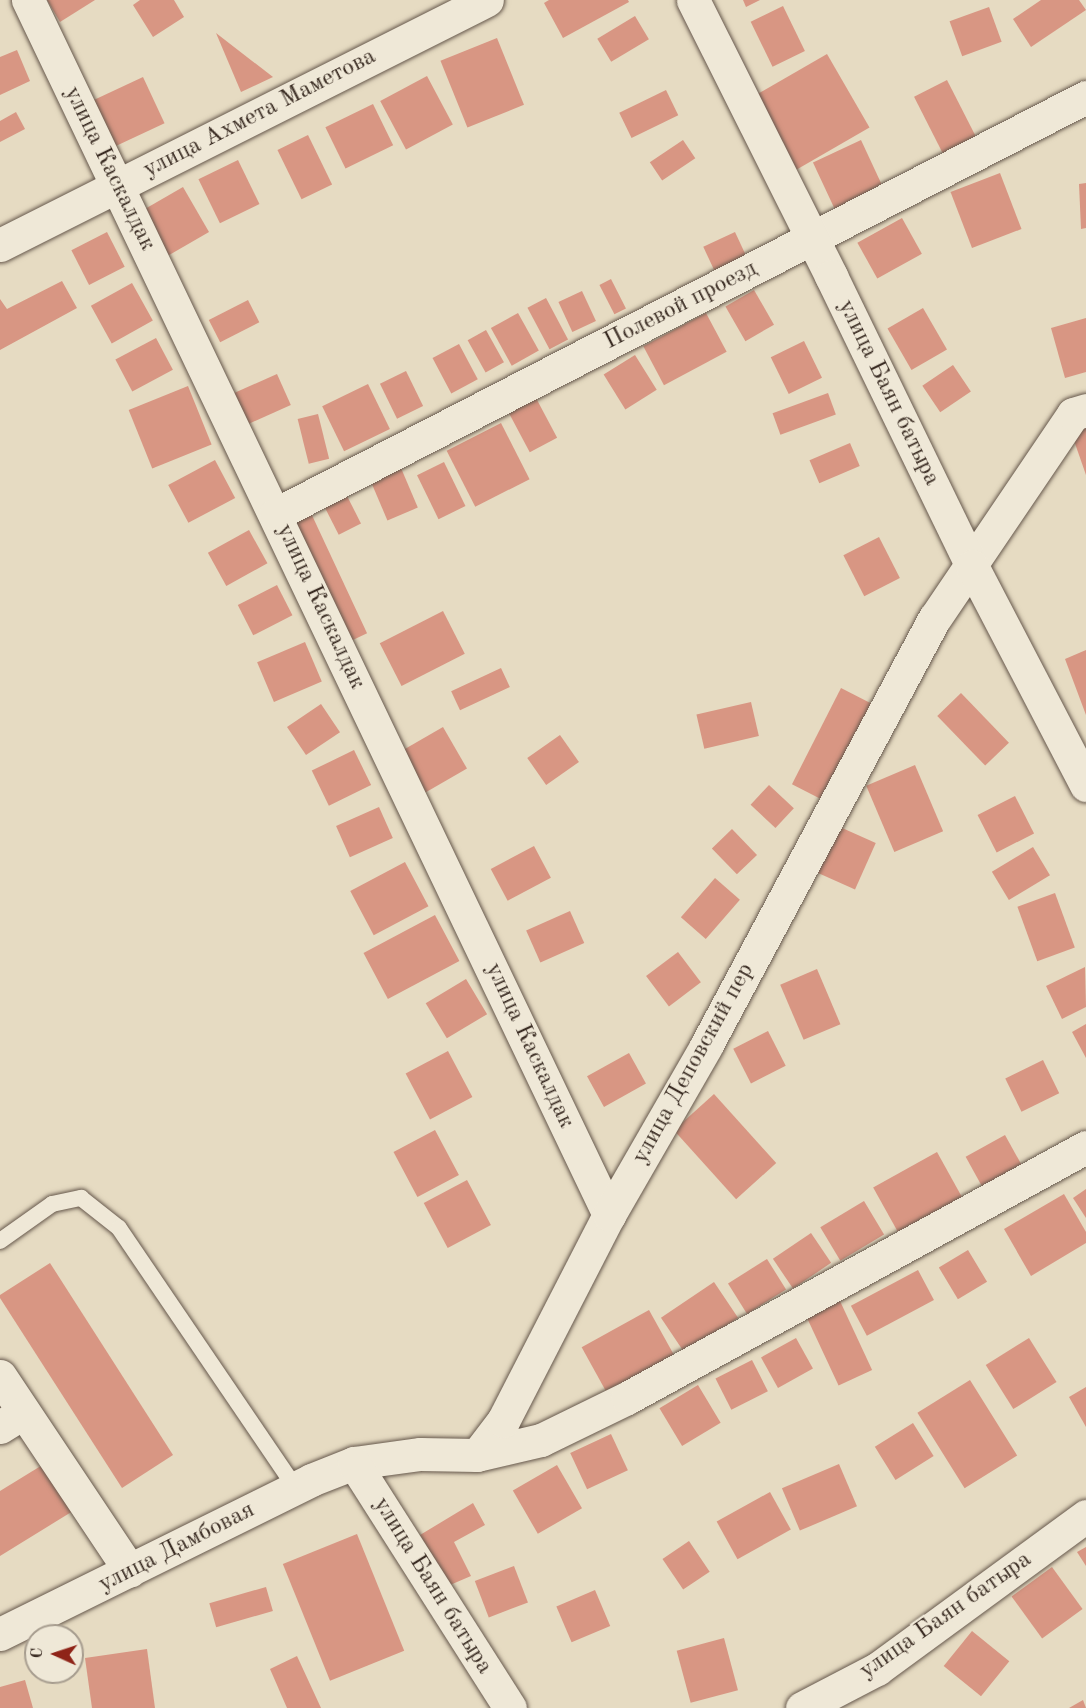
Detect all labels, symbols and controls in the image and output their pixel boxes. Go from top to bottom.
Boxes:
street label: улица Ахмета Маметова [139,43,381,185]
street label: улица Каскалдак [57,82,161,256]
street label: Полевой проезд [600,255,762,357]
street label: улица Баян батыра [831,295,945,491]
street label: улица Каскалдак [269,520,371,694]
street label: улица Каскалдак [478,959,580,1133]
street label: улица Деповский пер [627,959,761,1169]
street label: улица Баян батыра [366,1492,498,1680]
street label: улица Дамбовая [94,1496,260,1600]
street label: улица Баян батыра [854,1546,1038,1686]
north arrow [24,1624,84,1684]
text: С [30,1647,46,1659]

